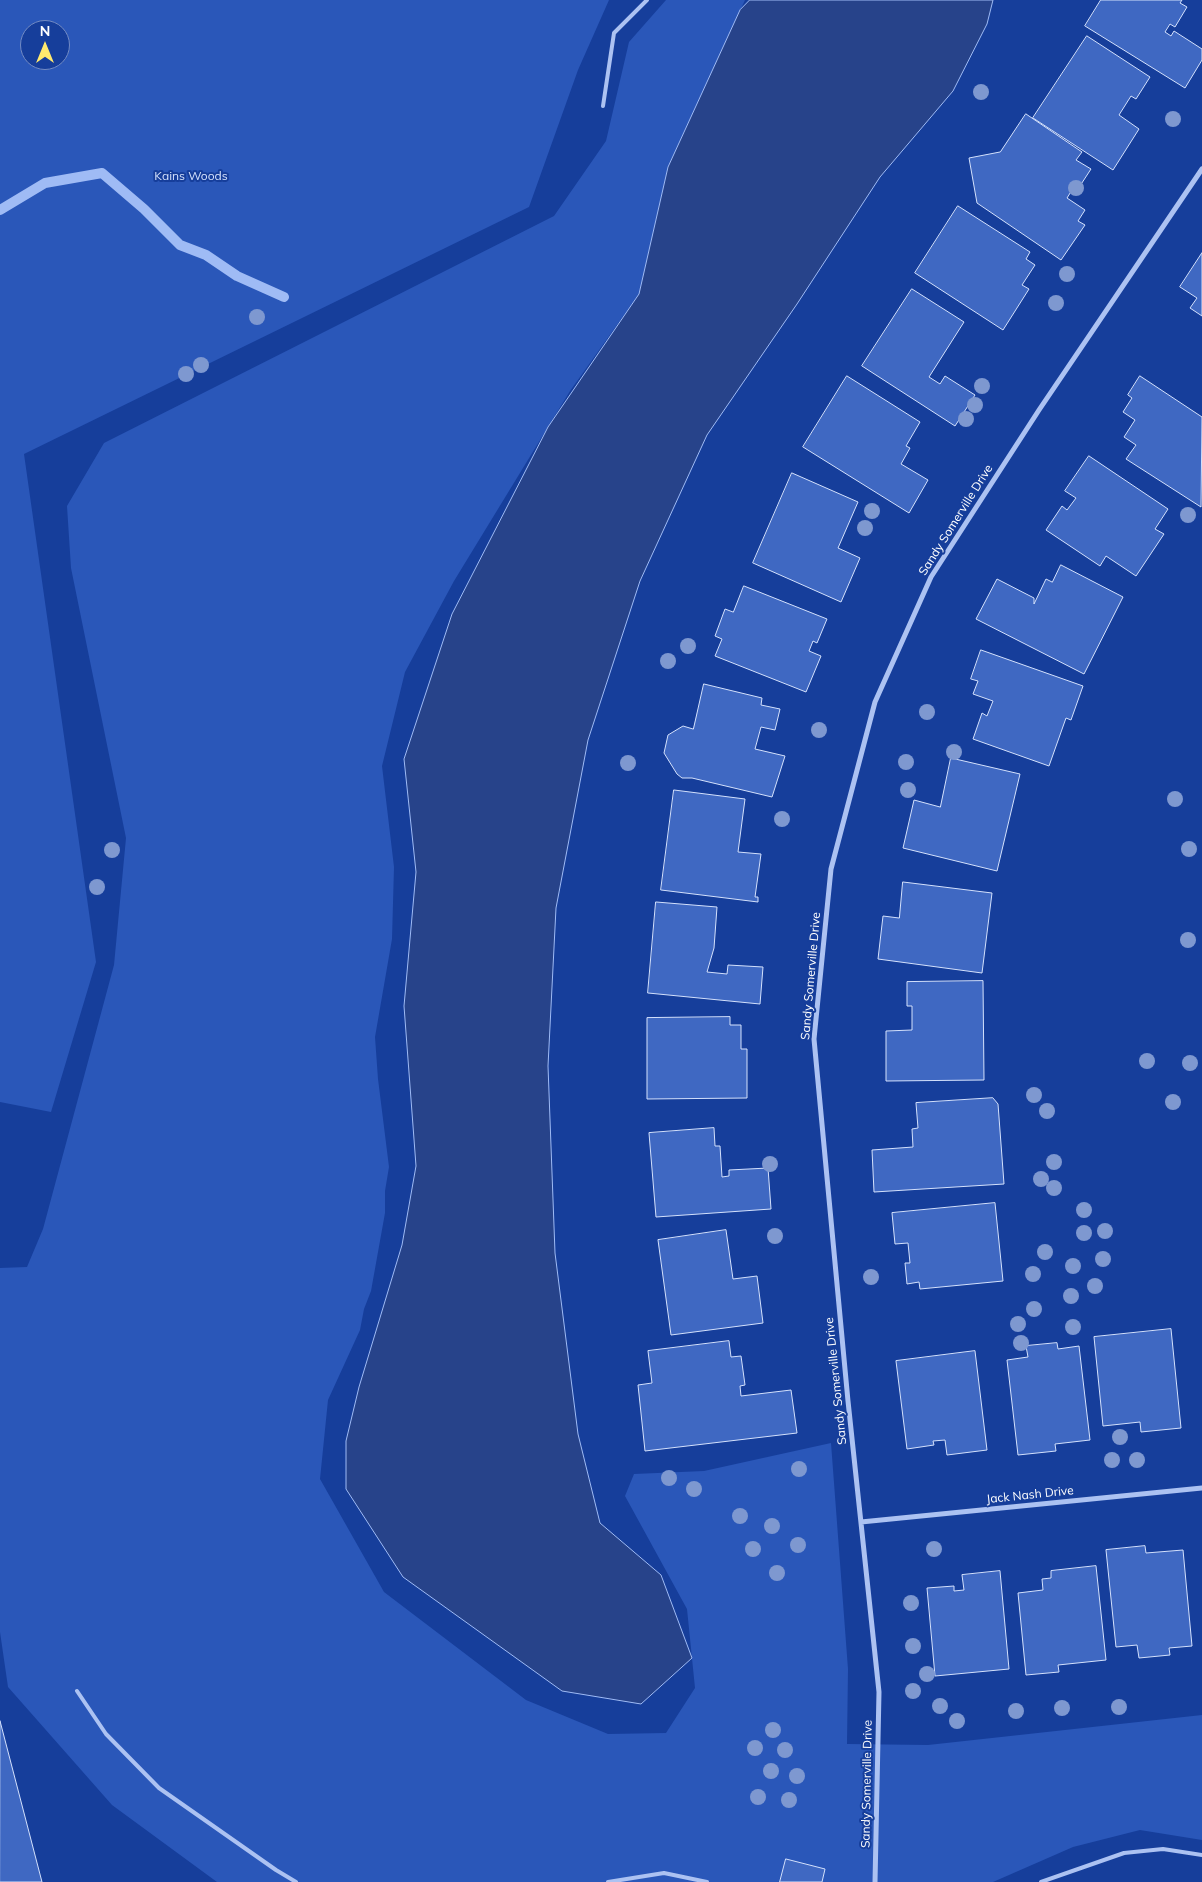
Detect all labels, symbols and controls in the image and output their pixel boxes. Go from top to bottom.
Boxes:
north arrow [20,20,70,70]
text: N [40,22,50,40]
park label: Kains Woods [154,169,228,183]
street label: Sandy Somerville Drive [916,462,996,578]
street label: Sandy Somerville Drive [798,912,824,1040]
street label: Sandy Somerville Drive [822,1317,850,1445]
street label: Jack Nash Drive [986,1483,1074,1507]
street label: Sandy Somerville Drive [859,1720,875,1848]

